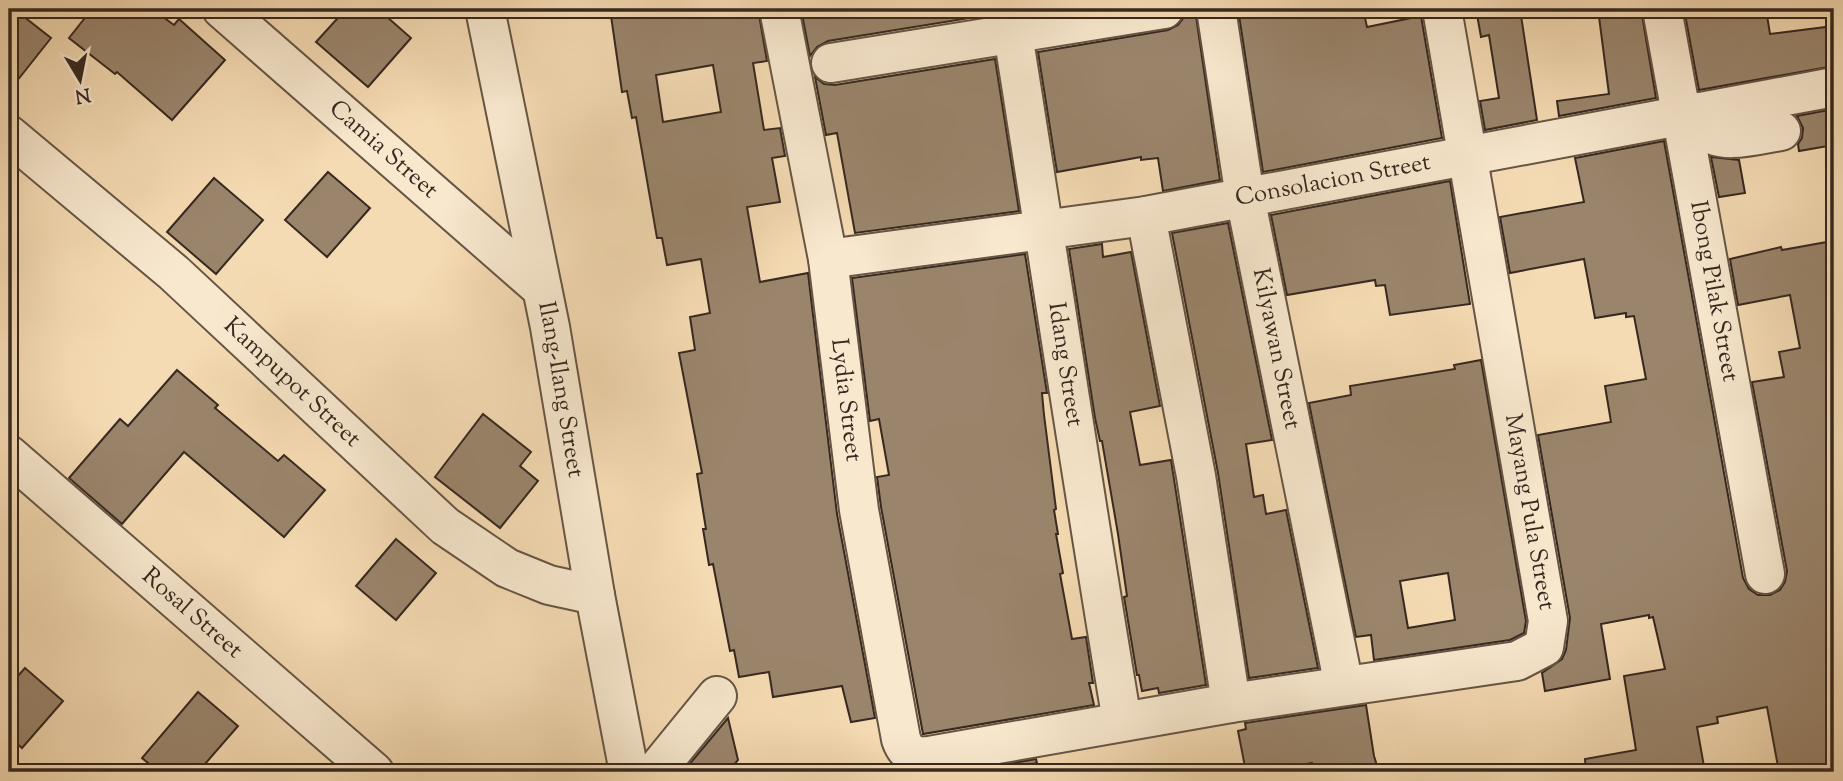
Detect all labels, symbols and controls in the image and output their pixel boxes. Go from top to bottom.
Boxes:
north arrow [46,46,116,116]
text: N [73,80,92,109]
street label: Camia Street [321,93,445,207]
street label: Consolacion Street [1232,146,1433,216]
street label: Ibong Pilak Street [1680,198,1747,385]
street label: Kilyawan Street [1243,265,1309,432]
street label: Ilang-Ilang Street [528,299,592,480]
street label: Idang Street [1038,300,1091,429]
street label: Kampupot Street [215,310,368,456]
street label: Lydia Street [821,337,870,464]
street label: Mayang Pula Street [1495,411,1563,613]
street label: Rosal Street [134,560,250,667]

